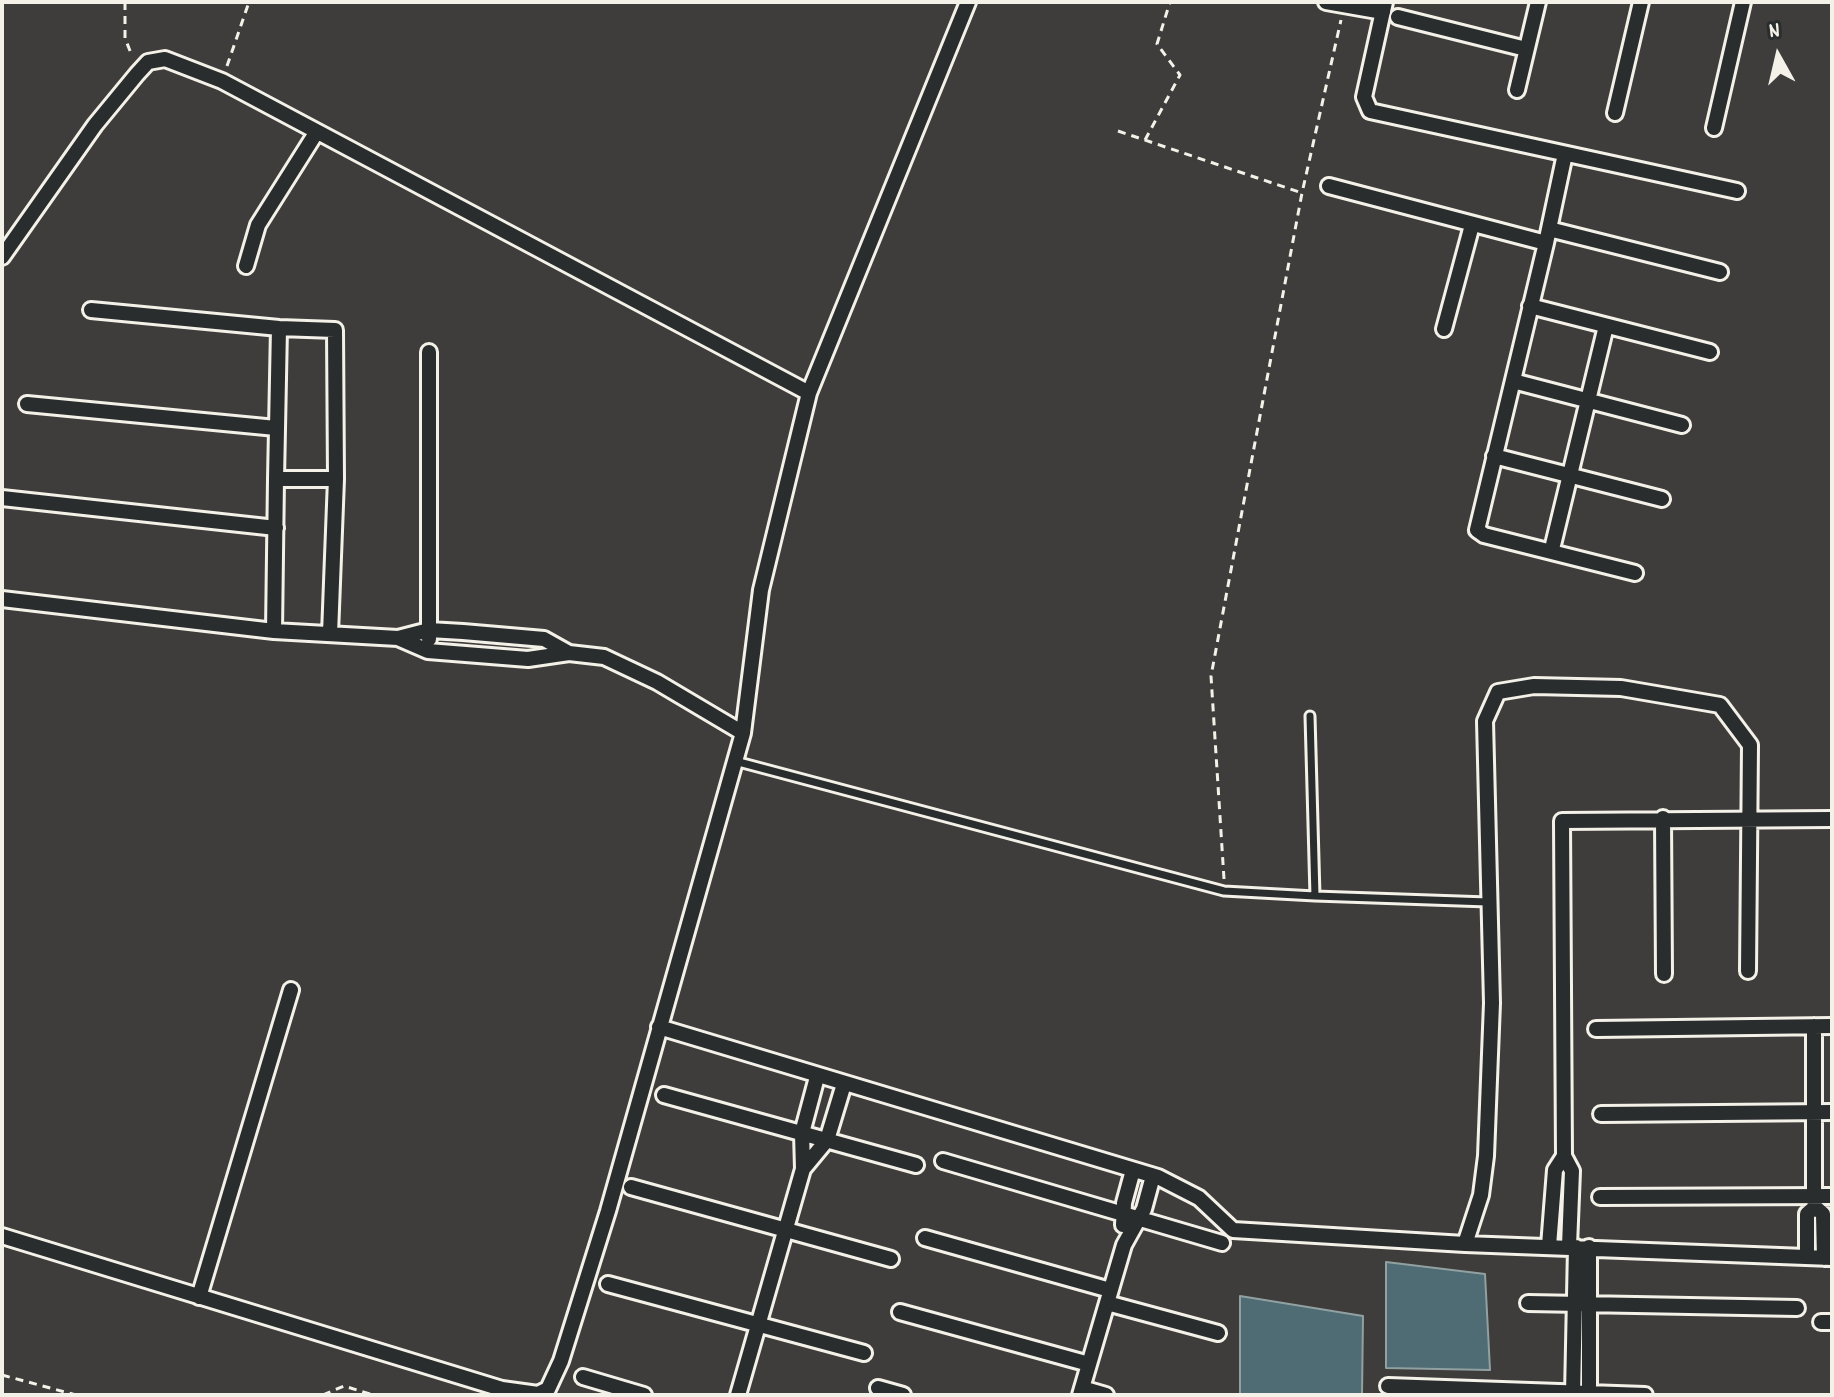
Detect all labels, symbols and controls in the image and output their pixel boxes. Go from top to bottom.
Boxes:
north arrow [1738,16,1818,96]
text: N [1767,16,1782,48]

